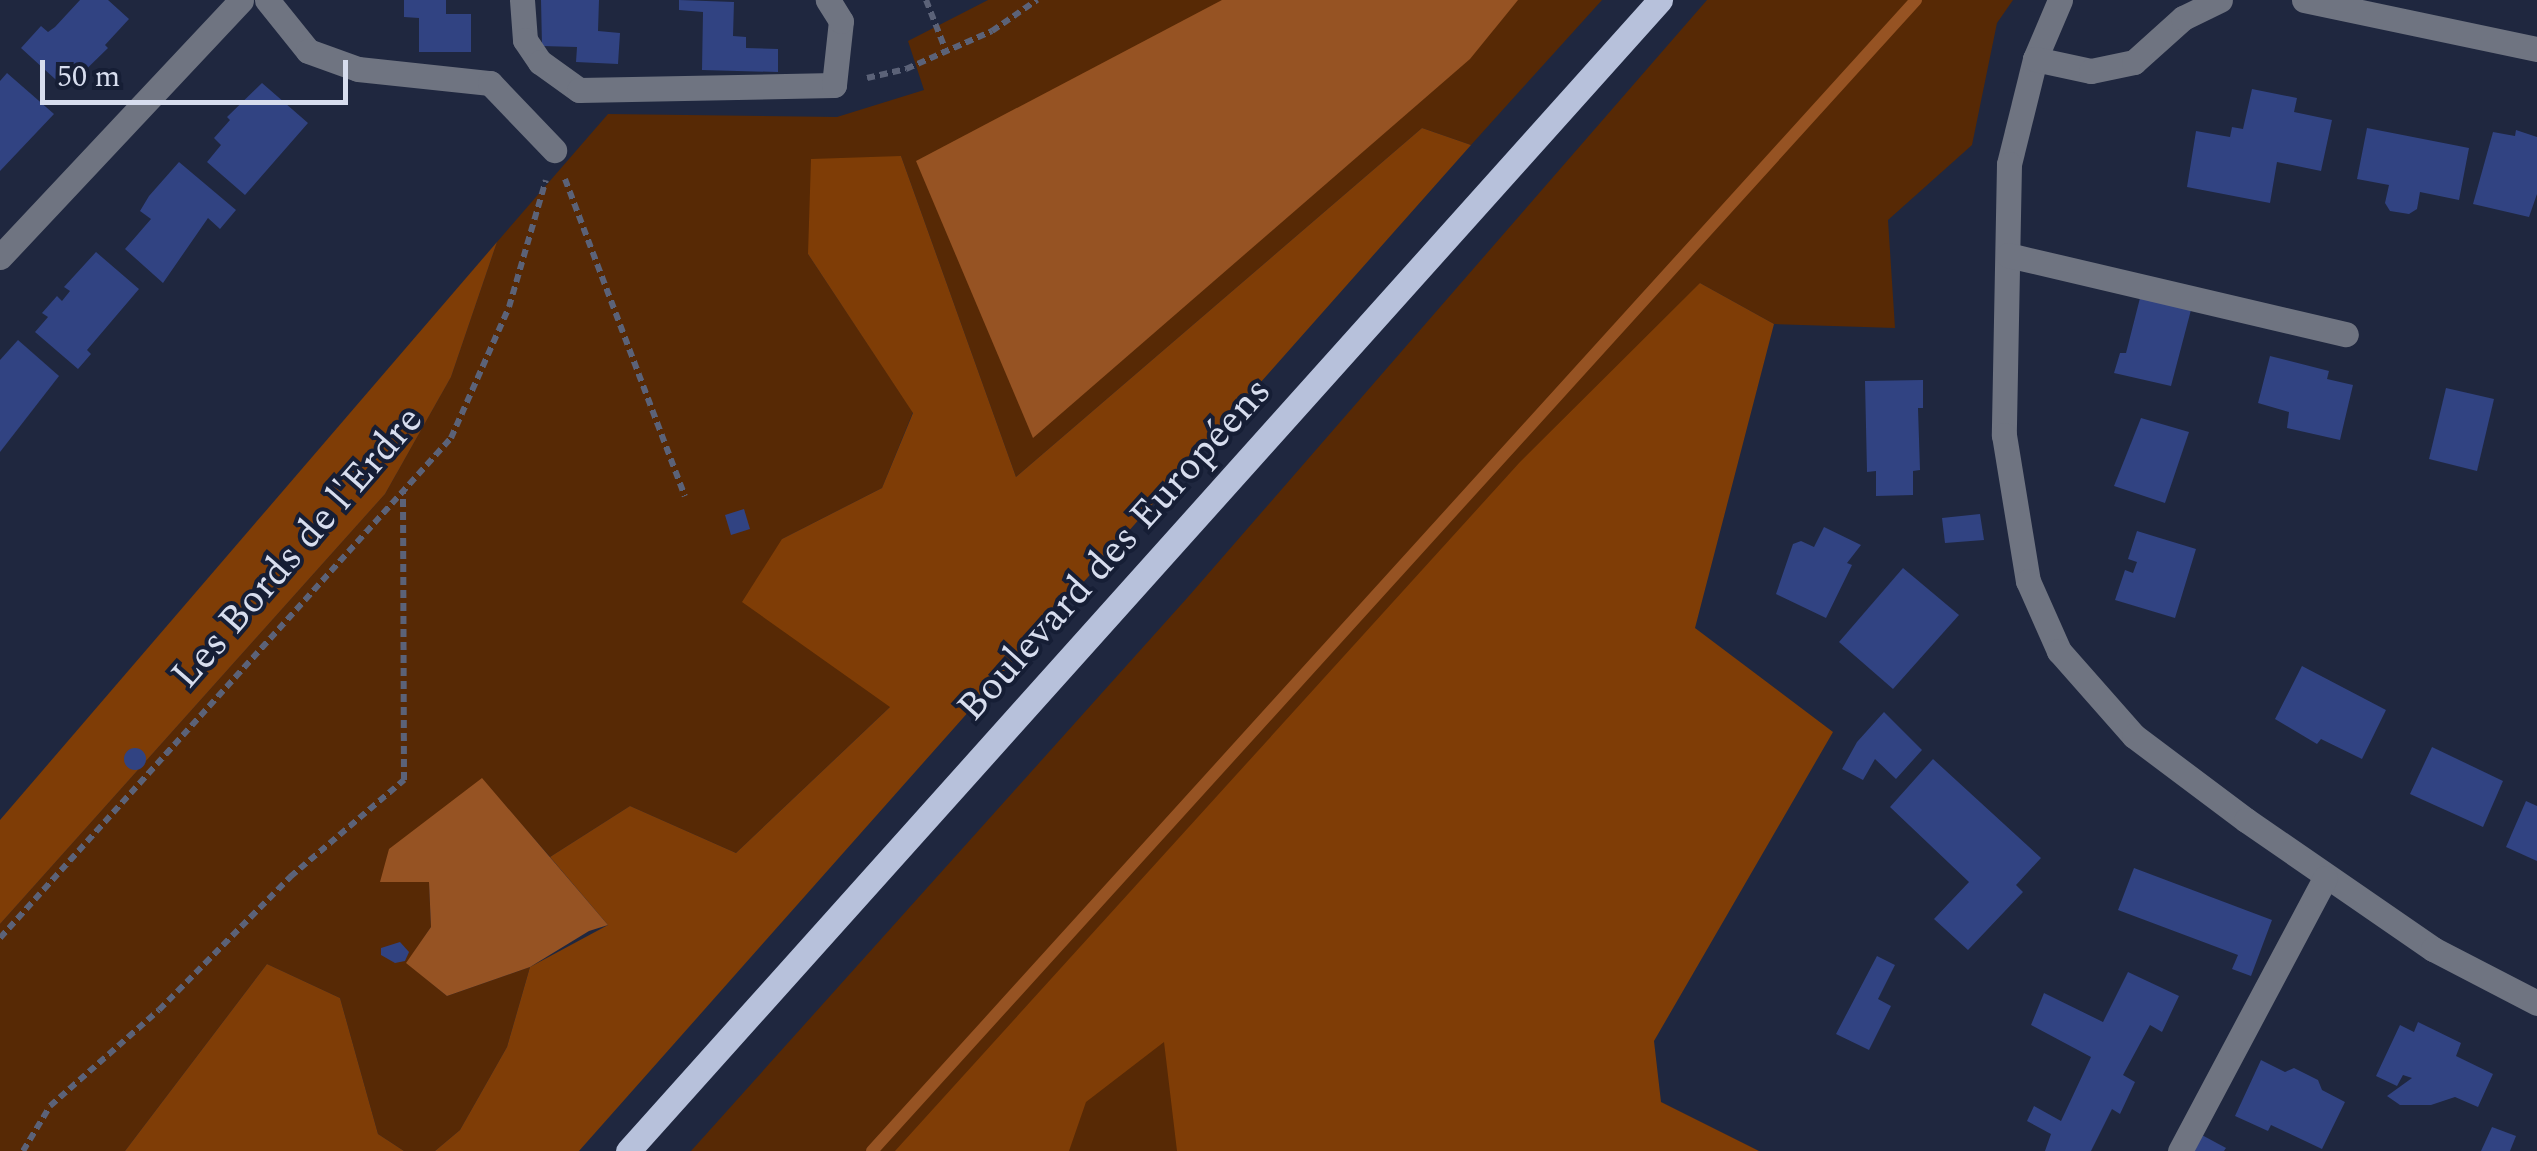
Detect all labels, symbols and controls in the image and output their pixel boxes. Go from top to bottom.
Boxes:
scale bar [45,40,352,102]
text: 50 m [57,54,120,100]
street label: Boulevard des Européens [948,368,1282,732]
street label: Les Bords de l'Erdre [162,397,434,699]

